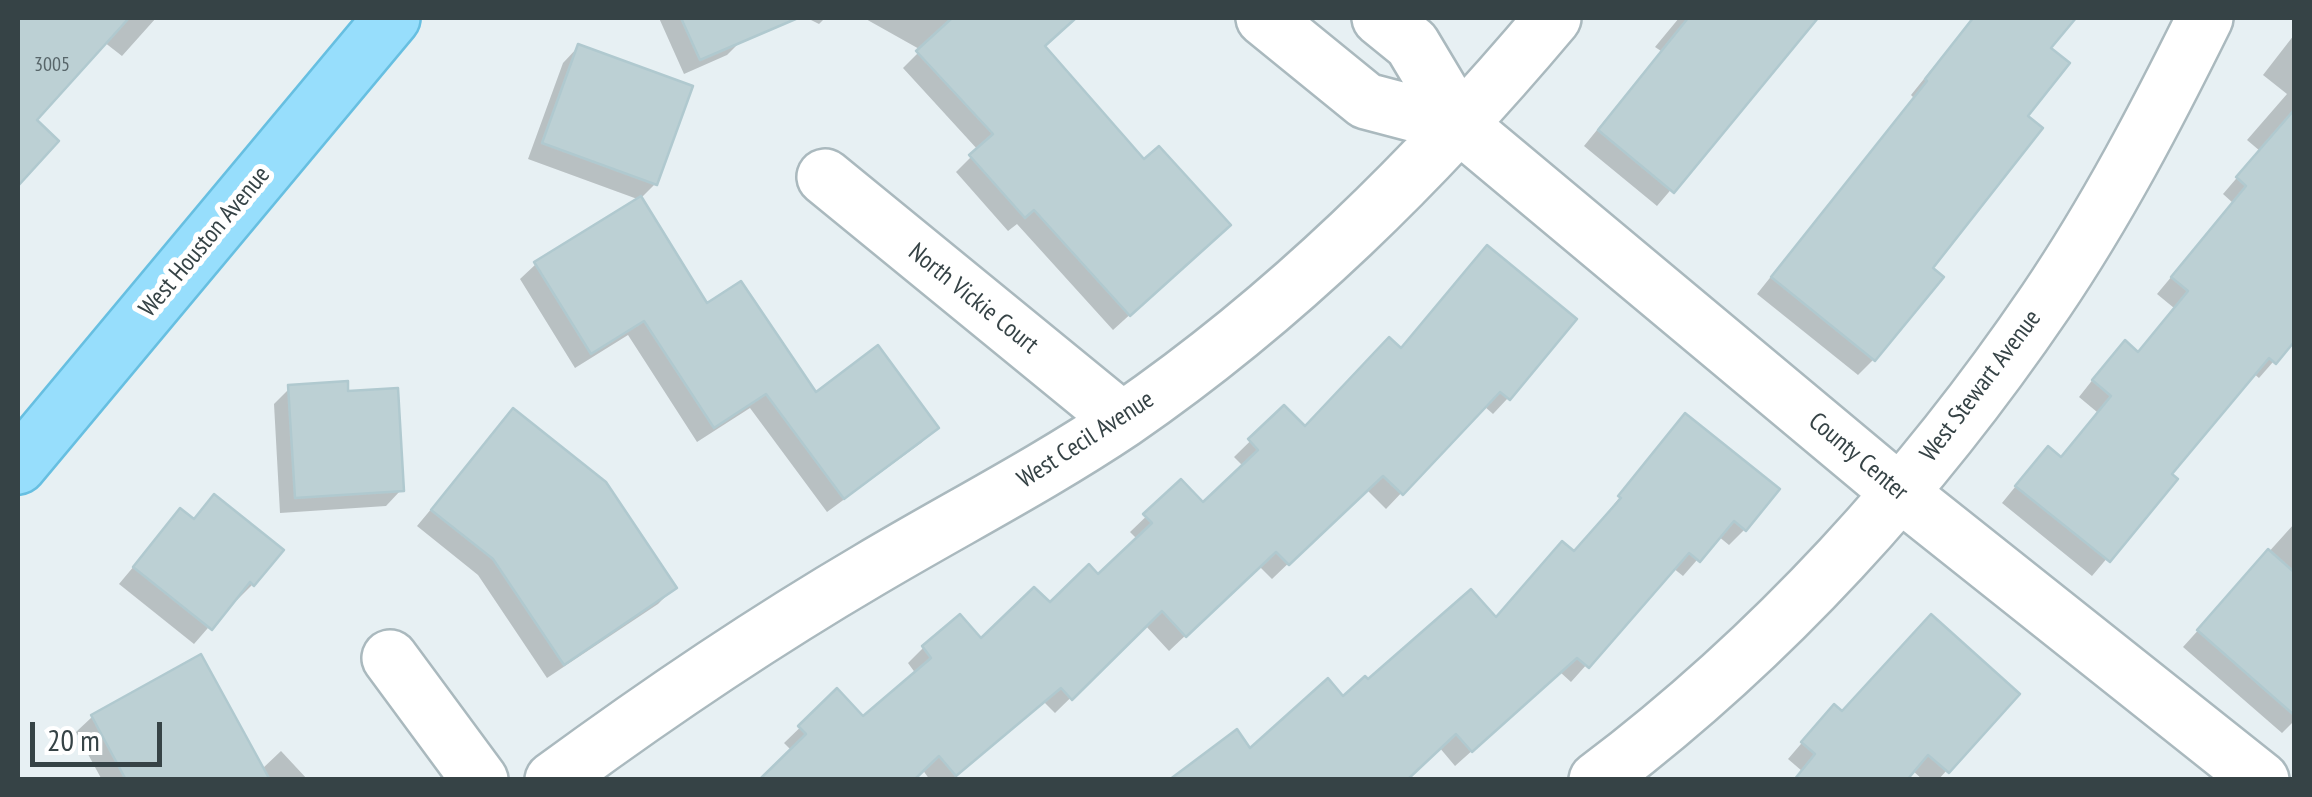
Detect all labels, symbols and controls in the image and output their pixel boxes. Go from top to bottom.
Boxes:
house number: 3005 [34,53,70,77]
street label: West Houston Avenue [133,161,277,323]
street label: North Vickie Court [902,238,1044,360]
street label: West Stewart Avenue [1914,304,2048,468]
street label: West Cecil Avenue [1012,385,1160,495]
street label: County Center [1802,407,1914,507]
scale bar [35,702,168,764]
text: 20 m [47,720,100,759]

